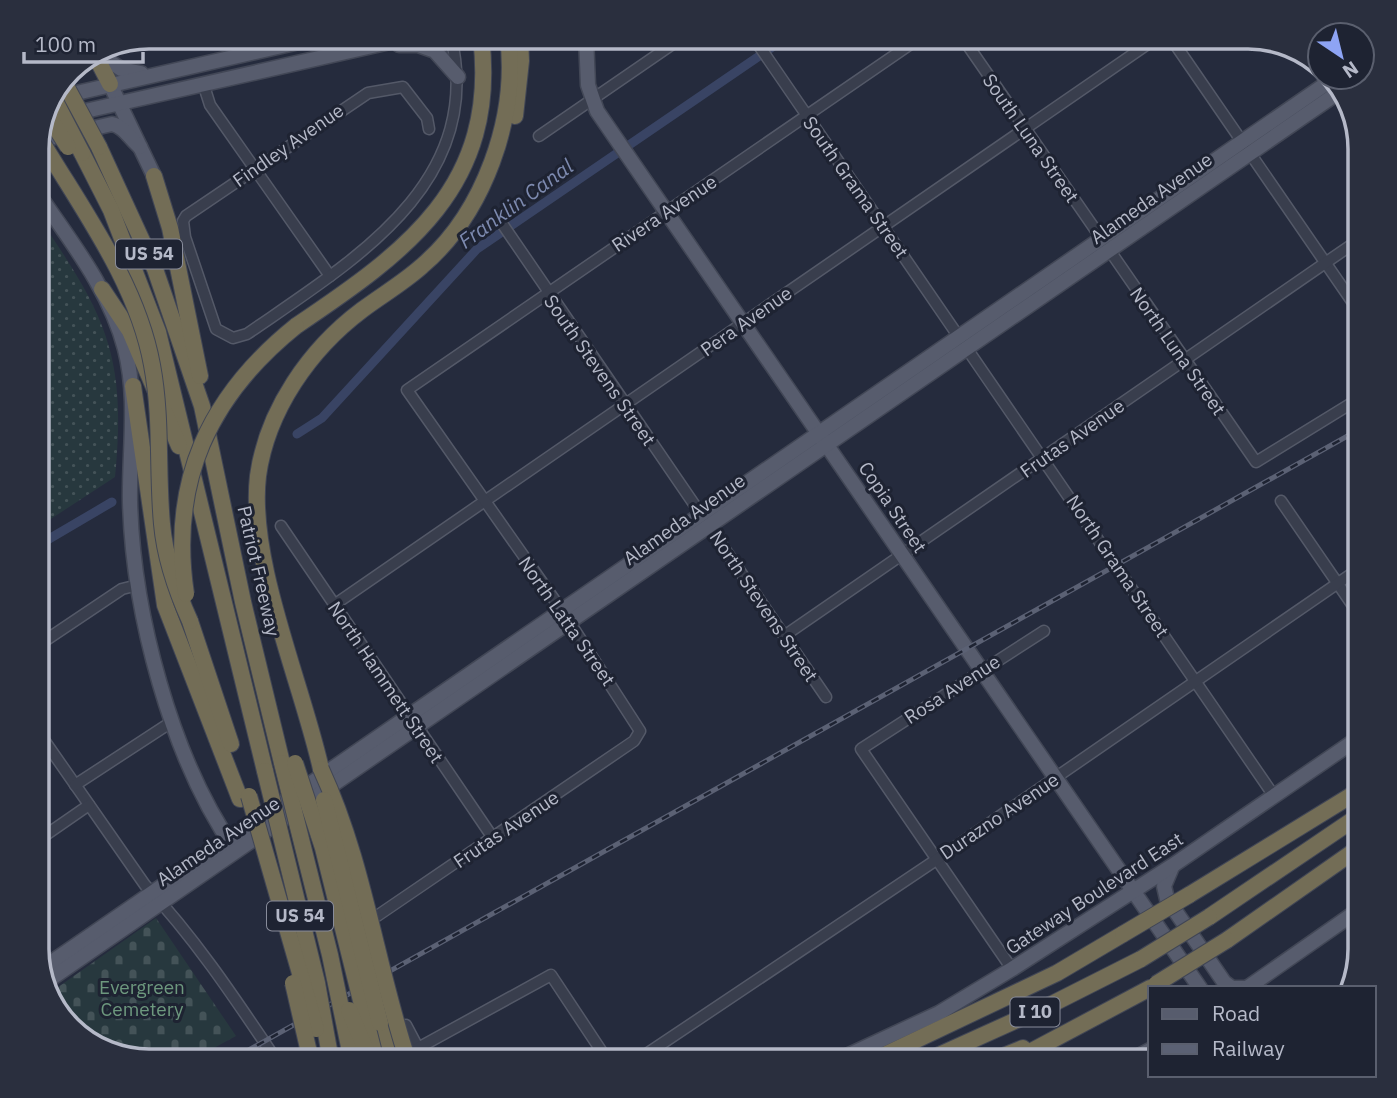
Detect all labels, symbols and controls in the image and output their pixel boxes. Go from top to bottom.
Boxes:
scale bar [24,21,144,65]
north arrow [1306,21,1376,91]
text: 100 m [35,30,96,58]
text: N [1338,56,1363,84]
street label: South Luna Street [978,69,1084,207]
street label: Findley Avenue [228,98,348,192]
street label: South Grama Street [798,111,914,263]
street label: Alameda Avenue [1085,147,1217,249]
water label: Franklin Canal [452,152,579,254]
street label: Rivera Avenue [607,169,721,257]
road number: US 54 [116,240,182,268]
street label: Pera Avenue [695,281,797,361]
street label: North Luna Street [1125,282,1231,420]
street label: South Stevens Street [539,290,661,450]
street label: Frutas Avenue [1015,393,1129,483]
street label: Copia Street [854,457,932,557]
street label: Alameda Avenue [618,468,750,570]
street label: North Grama Street [1061,490,1175,642]
street label: Patriot Freeway [232,503,286,639]
street label: North Stevens Street [704,526,824,686]
street label: North Latta Street [513,552,621,690]
street label: North Hammett Street [323,597,449,767]
street label: Rosa Avenue [899,649,1005,729]
street label: Durazno Avenue [935,767,1063,865]
street label: Frutas Avenue [449,785,563,873]
street label: Alameda Avenue [152,791,284,891]
street label: Gateway Boulevard East [1001,827,1187,959]
road number: US 54 [267,902,333,931]
park label: Evergreen Cemetery [99,975,185,1021]
legend [1148,986,1376,1077]
road number: I 10 [1010,998,1060,1027]
text: Road [1212,999,1260,1027]
text: Railway [1212,1034,1285,1062]

